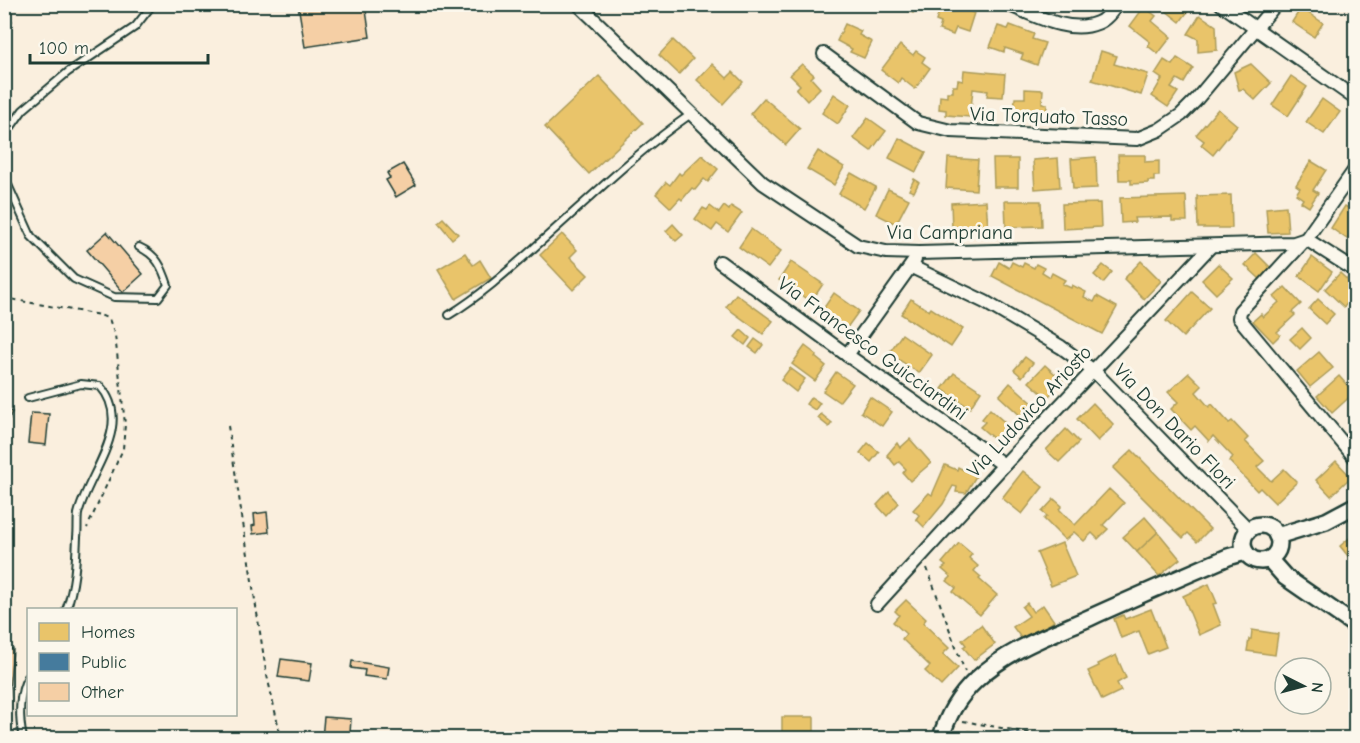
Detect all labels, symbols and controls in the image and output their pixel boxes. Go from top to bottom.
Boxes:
scale bar [30,27,208,65]
text: 100 m [39,38,89,59]
street label: Via Torquato Tasso [969,102,1129,131]
street label: Via Campriana [887,221,1013,244]
street label: Via Francesco Guicciardini [773,272,972,425]
street label: Via Ludovico Ariosto [962,341,1096,482]
street label: Via Don Dario Flori [1109,359,1240,494]
legend [27,608,237,716]
text: Homes [81,622,135,643]
text: Public [81,652,127,673]
north arrow [1273,656,1333,716]
text: N [1307,681,1326,694]
text: Other [81,682,124,703]

